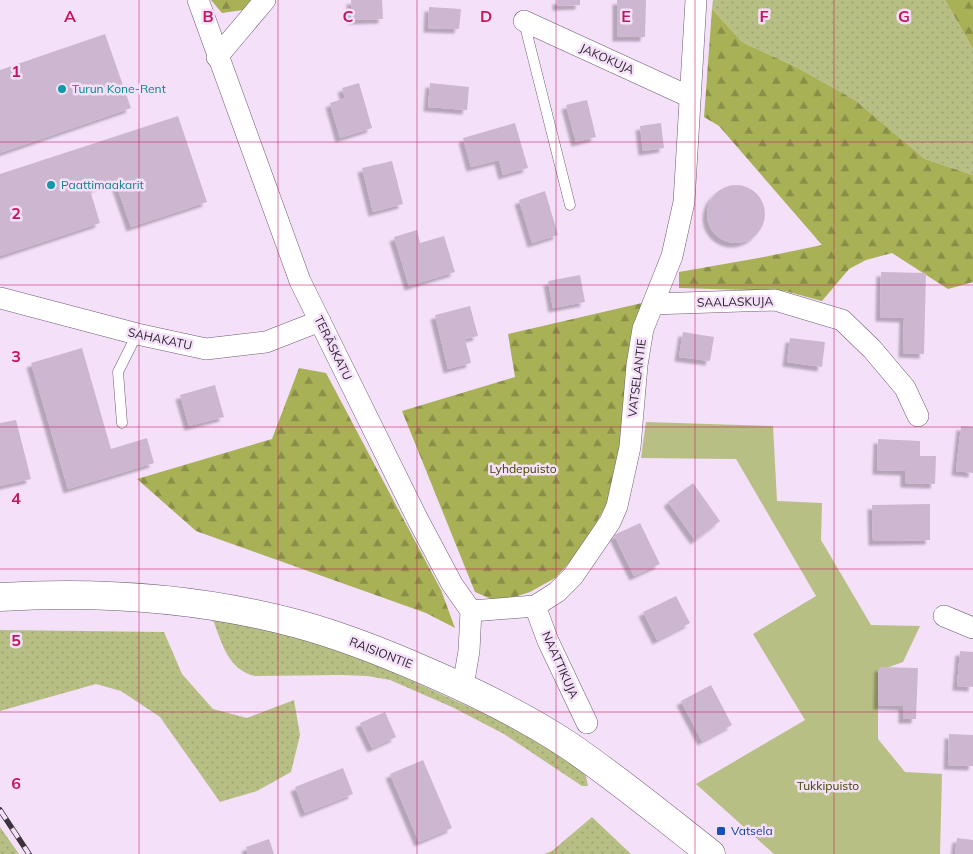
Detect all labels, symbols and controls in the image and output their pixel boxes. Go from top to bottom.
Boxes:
text: A [64,6,76,26]
text: B [202,6,214,26]
text: C [343,6,354,26]
text: D [480,6,492,26]
text: E [621,6,631,26]
text: F [759,6,769,26]
text: G [898,6,910,26]
street label: JAKOKUJA [578,40,637,77]
text: 1 [11,61,21,81]
place label: Turun Kone-Rent [72,81,166,96]
marker: Turun Kone-Rent [56,83,68,95]
place label: Paattimaakarit [61,177,144,192]
marker: Paattimaakarit [45,179,57,191]
text: 2 [11,203,21,223]
street label: SAALASKUJA [697,293,773,310]
street label: TERÄSKATU [311,313,356,382]
street label: SAHAKATU [127,324,194,353]
street label: VATSELANTIE [624,338,649,418]
text: 3 [11,346,21,366]
park label: Lyhdepuisto [489,461,557,476]
text: 4 [11,488,21,508]
street label: NAATTIKUJA [539,629,582,701]
text: 5 [11,630,21,650]
street label: RAISIONTIE [348,634,415,671]
text: 6 [11,773,21,793]
park label: Tukkipuisto [797,778,859,793]
place label: Vatsela [731,823,773,838]
marker: Vatsela [715,825,727,837]

